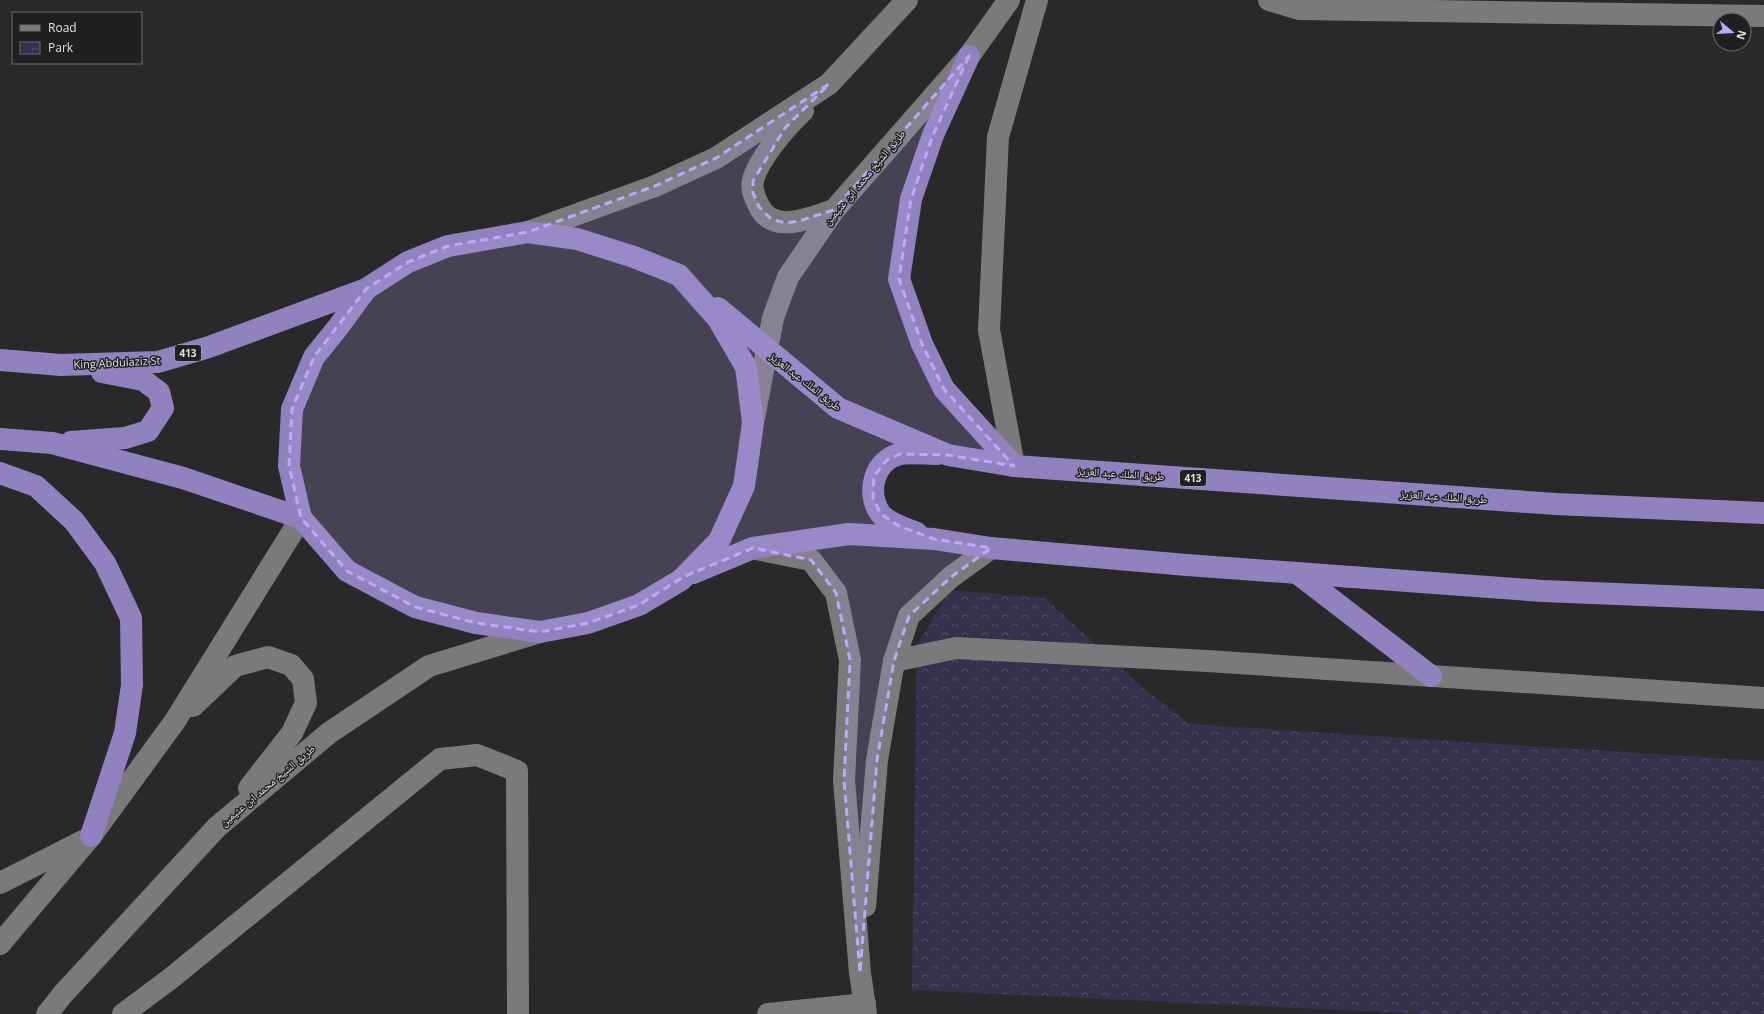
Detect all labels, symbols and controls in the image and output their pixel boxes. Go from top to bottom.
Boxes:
legend [12,12,142,64]
north arrow [1712,12,1752,52]
text: Road [48,19,77,36]
text: N [1733,29,1751,42]
text: Park [48,39,74,56]
street label: طريق الشيخ محمد ابن عثيمين [820,126,908,228]
road number: 413 [175,345,201,361]
street label: طريق الملك عبد العزيز [766,348,845,414]
street label: King Abdulaziz St [73,352,161,372]
street label: طريق الملك عبد العزيز [1076,462,1165,484]
road number: 413 [1180,470,1206,486]
street label: طريق الملك عبد العزيز [1399,485,1488,507]
street label: طريق الشيخ محمد ابن عثيمين [216,741,318,829]

